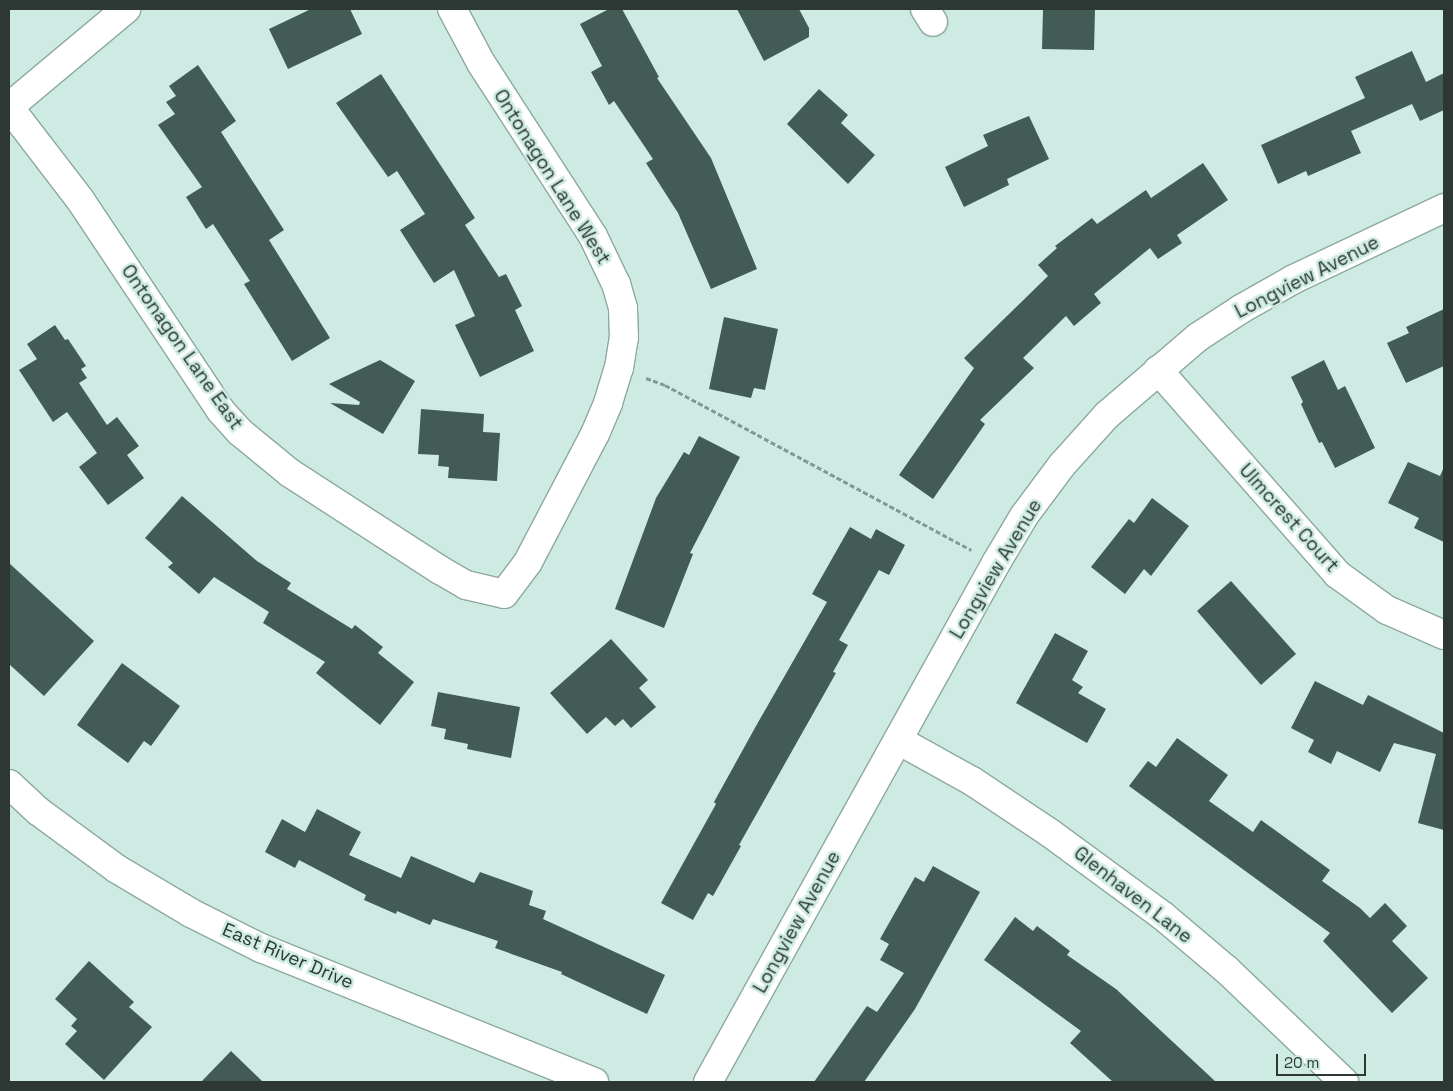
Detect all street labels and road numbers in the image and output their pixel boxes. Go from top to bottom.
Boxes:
street label: Ontonagon Lane West [489,85,615,269]
street label: Longview Avenue [1231,231,1383,323]
street label: Ontonagon Lane East [116,260,248,434]
street label: Ulmcrest Court [1234,459,1344,577]
street label: Longview Avenue [945,495,1047,643]
street label: Glenhaven Lane [1069,842,1197,948]
street label: Longview Avenue [748,847,846,997]
street label: East River Drive [219,918,357,994]

